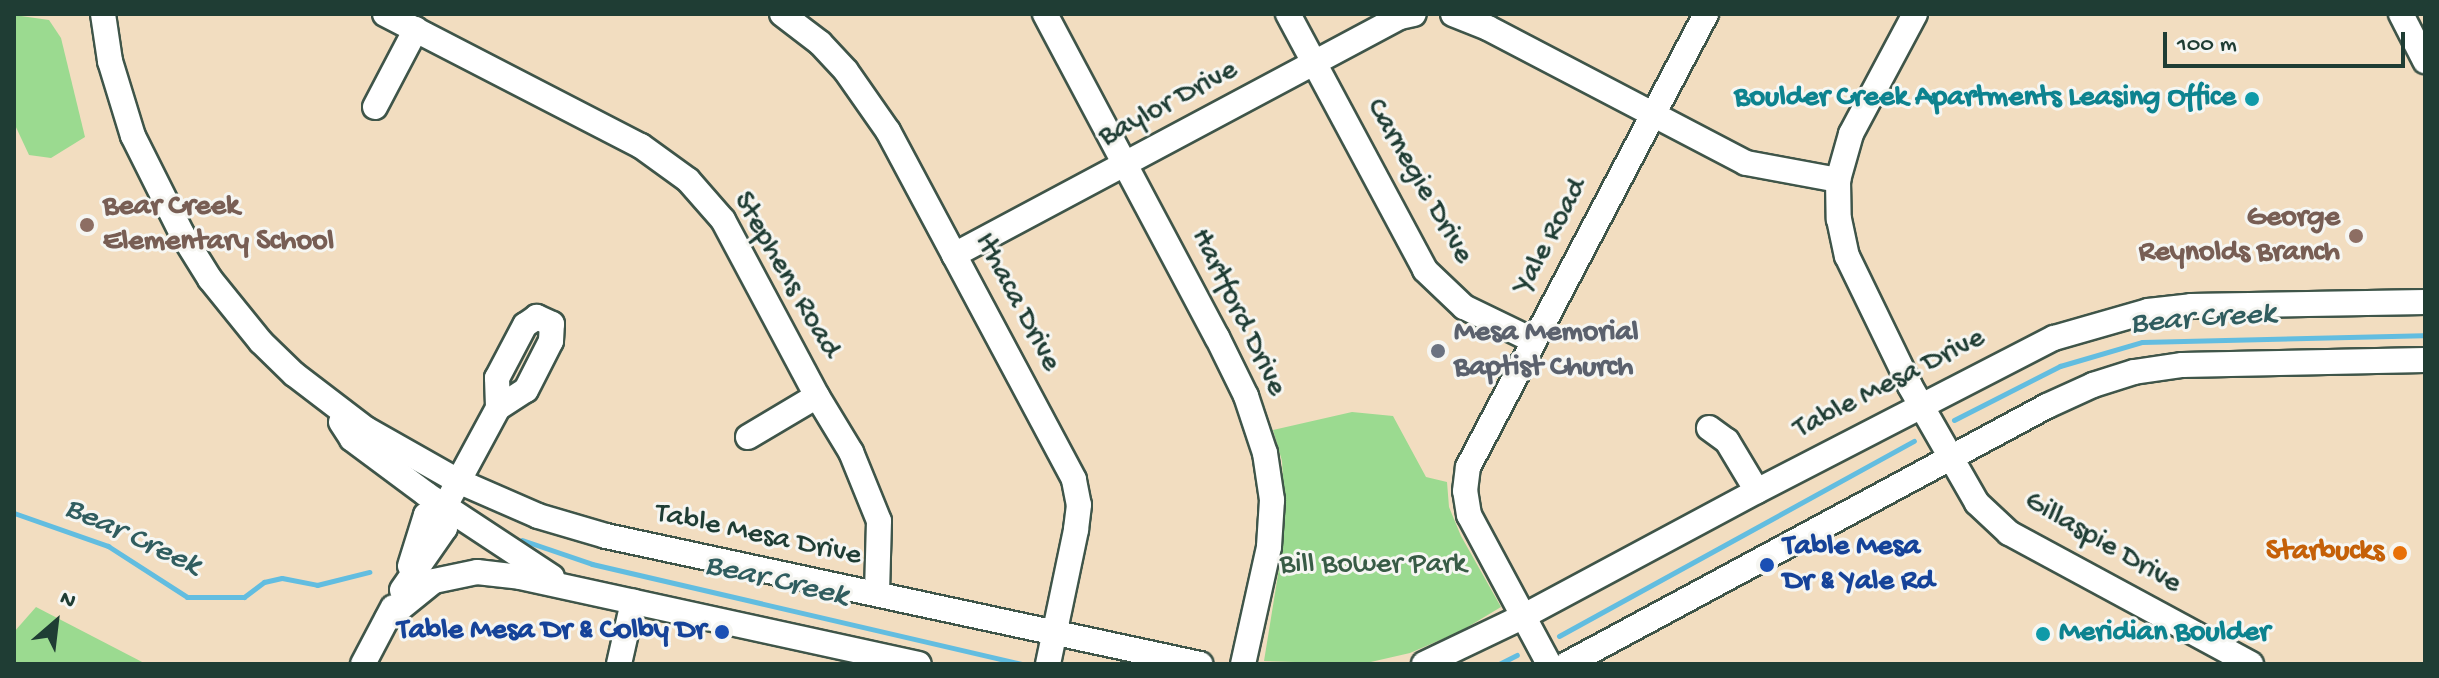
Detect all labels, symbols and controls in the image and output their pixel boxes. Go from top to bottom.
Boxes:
scale bar [2167,16,2409,66]
text: 100 m [2177,31,2237,60]
street label: Baylor Drive [1093,53,1245,157]
place label: Boulder Creek Apartments Leasing Office [1734,81,2236,117]
marker: Boulder Creek Apartments Leasing Office [2243,90,2261,108]
street label: Carnegie Drive [1356,93,1480,271]
street label: Yale Road [1507,173,1597,301]
street label: Stephens Road [723,186,847,366]
place label: Bear Creek Elementary School [103,190,334,260]
place label: George Reynolds Branch [2139,201,2340,272]
marker: Bear Creek Elementary School [78,216,96,234]
street label: Hartford Drive [1181,223,1293,403]
marker: George Reynolds Branch [2347,227,2365,245]
street label: Ithaca Drive [965,228,1067,378]
water label: Bear Creek [2129,296,2277,344]
place label: Mesa Memorial Baptist Church [1454,316,1639,386]
street label: Table Mesa Drive [1788,321,1992,449]
marker: Mesa Memorial Baptist Church [1429,342,1447,360]
street label: Gillaspie Drive [2017,485,2187,603]
water label: Bear Creek [58,490,206,586]
street label: Table Mesa Drive [652,497,864,575]
place label: Table Mesa Dr & Yale Rd [1783,530,1934,600]
place label: Starbucks [2266,535,2384,571]
marker: Starbucks [2391,544,2409,562]
water label: Bear Creek [701,547,851,617]
park label: Bill Bower Park [1280,548,1466,584]
marker: Table Mesa Dr & Yale Rd [1758,556,1776,574]
north arrow [16,582,96,662]
text: N [55,586,80,616]
place label: Table Mesa Dr & Colby Dr [397,614,706,650]
place label: Meridian Boulder [2059,616,2270,652]
marker: Table Mesa Dr & Colby Dr [713,623,731,641]
marker: Meridian Boulder [2034,625,2052,643]

